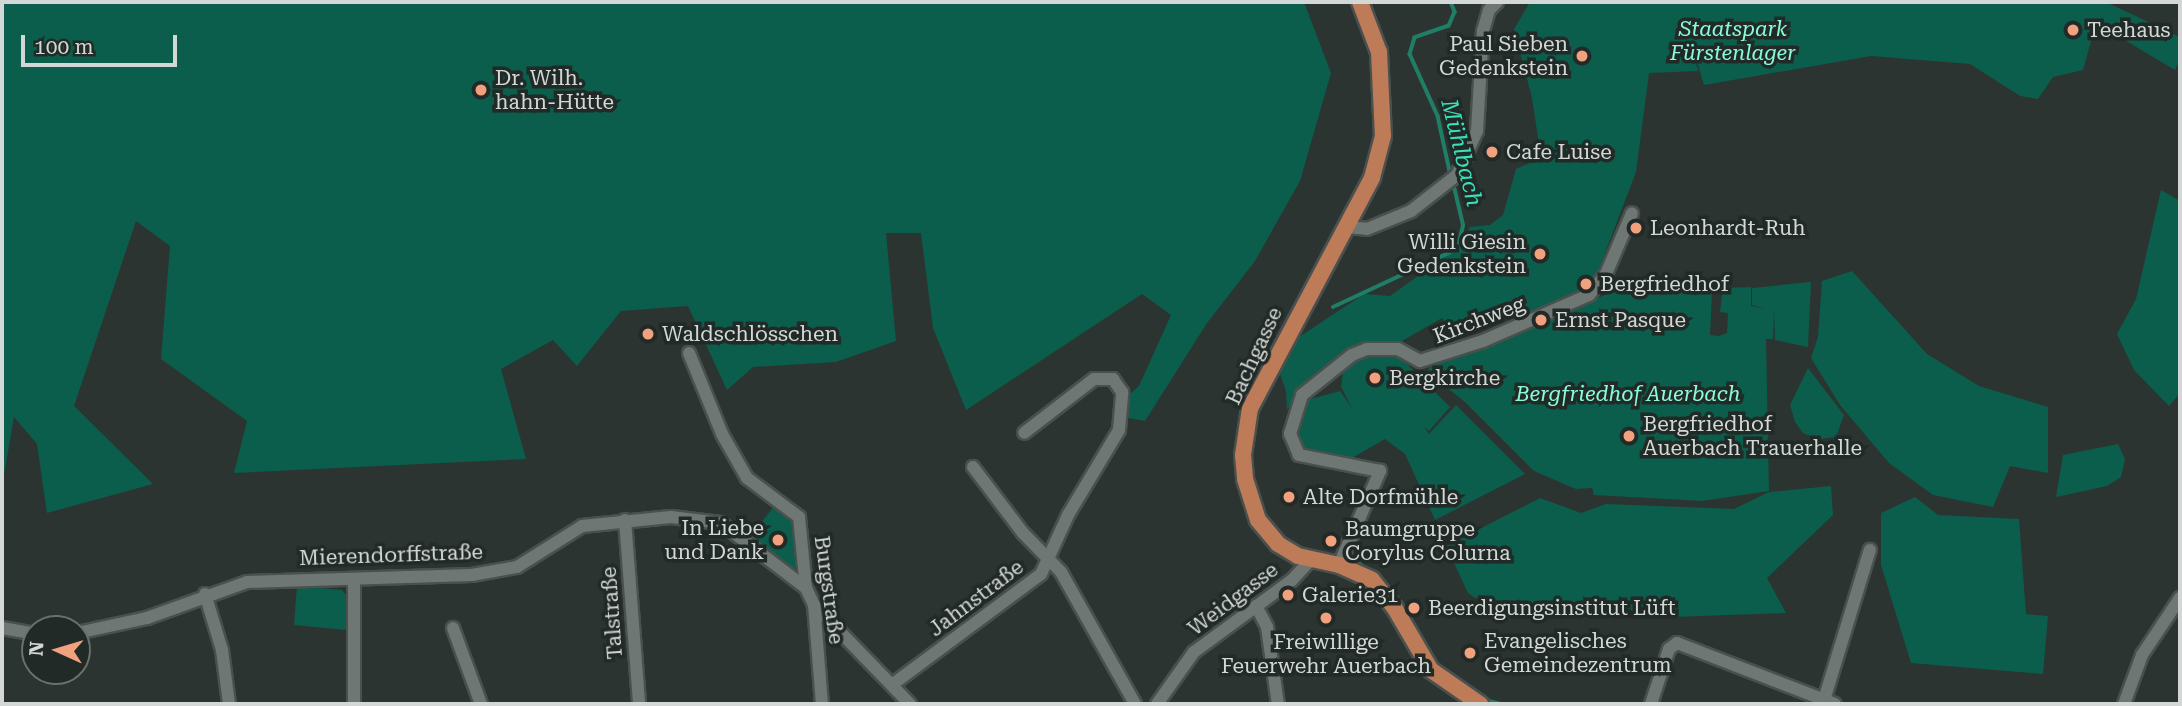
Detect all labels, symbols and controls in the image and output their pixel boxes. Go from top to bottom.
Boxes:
park label: Staatspark Fürstenlager [1670,16,1796,66]
place label: Teehaus [2087,17,2171,43]
scale bar [24,21,180,65]
marker: Teehaus [2065,22,2081,38]
place label: Paul Sieben Gedenkstein [1439,31,1568,81]
text: 100 m [34,35,94,59]
marker: Paul Sieben Gedenkstein [1574,48,1590,64]
place label: Dr. Wilh. hahn-Hütte [495,65,614,115]
marker: Dr. Wilh. hahn-Hütte [473,82,489,98]
water label: Mühlbach [1434,97,1488,209]
place label: Cafe Luise [1506,139,1612,165]
marker: Cafe Luise [1484,144,1500,160]
place label: Leonhardt-Ruh [1650,215,1806,241]
marker: Leonhardt-Ruh [1628,220,1644,236]
place label: Willi Giesin Gedenkstein [1397,229,1526,279]
marker: Willi Giesin Gedenkstein [1532,246,1548,262]
place label: Bergfriedhof [1600,271,1729,297]
marker: Bergfriedhof [1578,276,1594,292]
street label: Kirchweg [1430,291,1528,349]
street label: Bachgasse [1220,303,1288,409]
place label: Ernst Pasque [1555,307,1686,333]
marker: Ernst Pasque [1533,312,1549,328]
place label: Waldschlösschen [662,321,838,347]
marker: Waldschlösschen [640,326,656,342]
place label: Bergkirche [1389,365,1500,391]
marker: Bergkirche [1367,370,1383,386]
park label: Bergfriedhof Auerbach [1515,381,1741,407]
place label: Bergfriedhof Auerbach Trauerhalle [1643,411,1862,461]
marker: Bergfriedhof Auerbach Trauerhalle [1621,428,1637,444]
place label: Alte Dorfmühle [1303,484,1458,510]
marker: Alte Dorfmühle [1281,489,1297,505]
place label: In Liebe und Dank [664,515,764,565]
place label: Baumgruppe Corylus Colurna [1345,516,1511,566]
marker: In Liebe und Dank [770,532,786,548]
marker: Baumgruppe Corylus Colurna [1323,533,1339,549]
street label: Burgstraße [809,534,849,646]
street label: Mierendorffstraße [299,539,483,571]
street label: Jahnstraße [924,554,1028,642]
street label: Weidgasse [1183,557,1283,641]
street label: Talstraße [596,566,628,660]
place label: Galerie31 [1302,582,1398,608]
marker: Galerie31 [1280,587,1296,603]
place label: Beerdigungsinstitut Lüft [1428,595,1676,621]
marker: Beerdigungsinstitut Lüft [1406,600,1422,616]
marker: Freiwillige Feuerwehr Auerbach [1318,610,1334,626]
north arrow [21,615,91,685]
place label: Evangelisches Gemeindezentrum [1484,628,1672,678]
place label: Freiwillige Feuerwehr Auerbach [1221,629,1431,679]
text: N [25,641,49,657]
marker: Evangelisches Gemeindezentrum [1462,645,1478,661]

